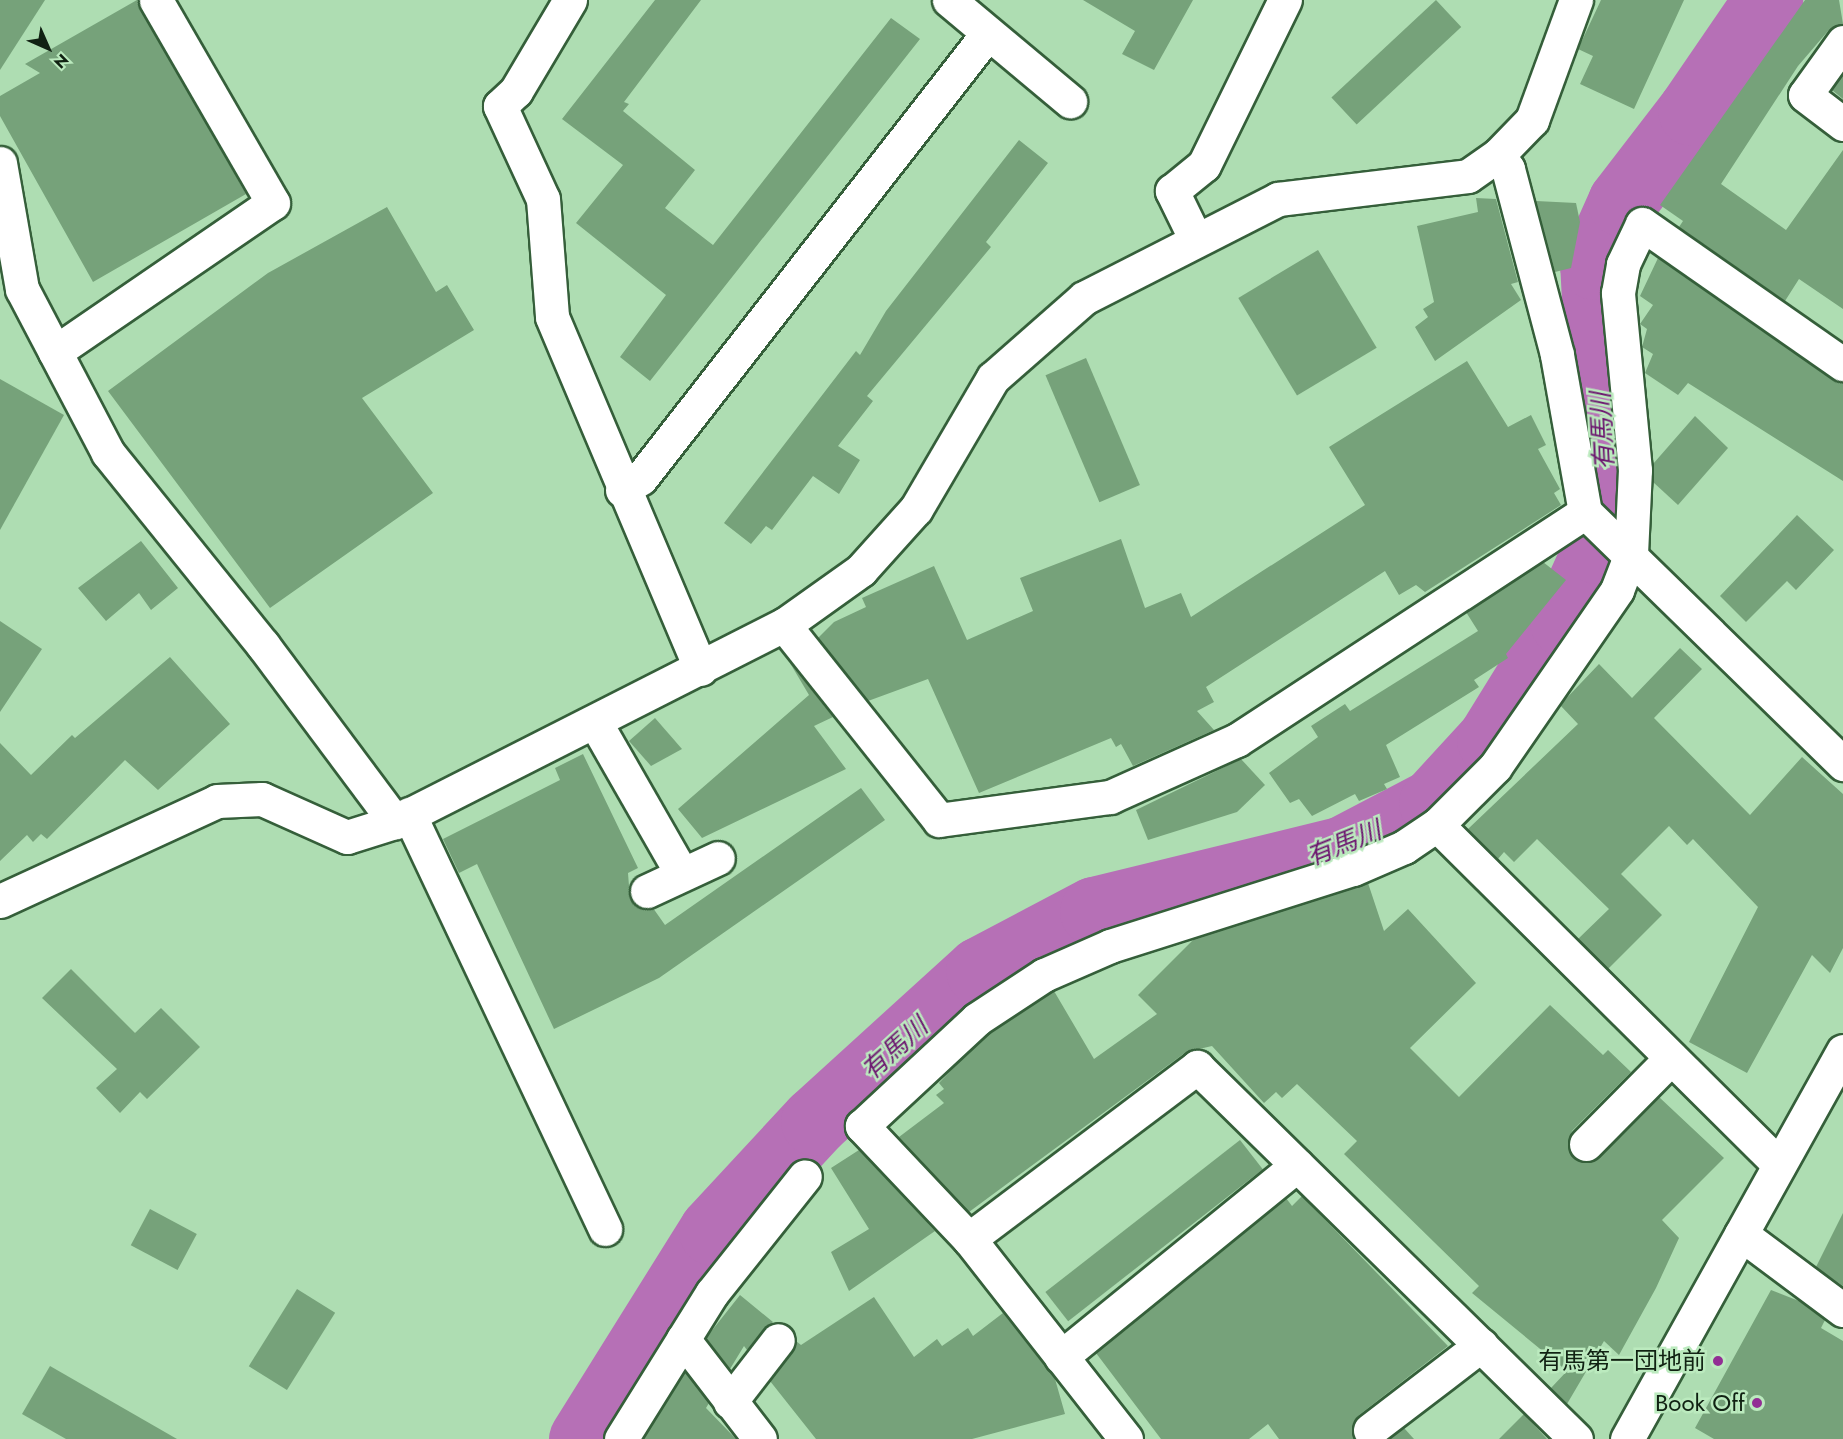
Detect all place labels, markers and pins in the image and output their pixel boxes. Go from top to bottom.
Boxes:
place label: 有馬第一団地前 [1538,1347,1706,1375]
marker: 有馬第一団地前 [1711,1354,1725,1368]
place label: Book Off [1655,1389,1745,1417]
marker: Book Off [1750,1396,1764,1410]

